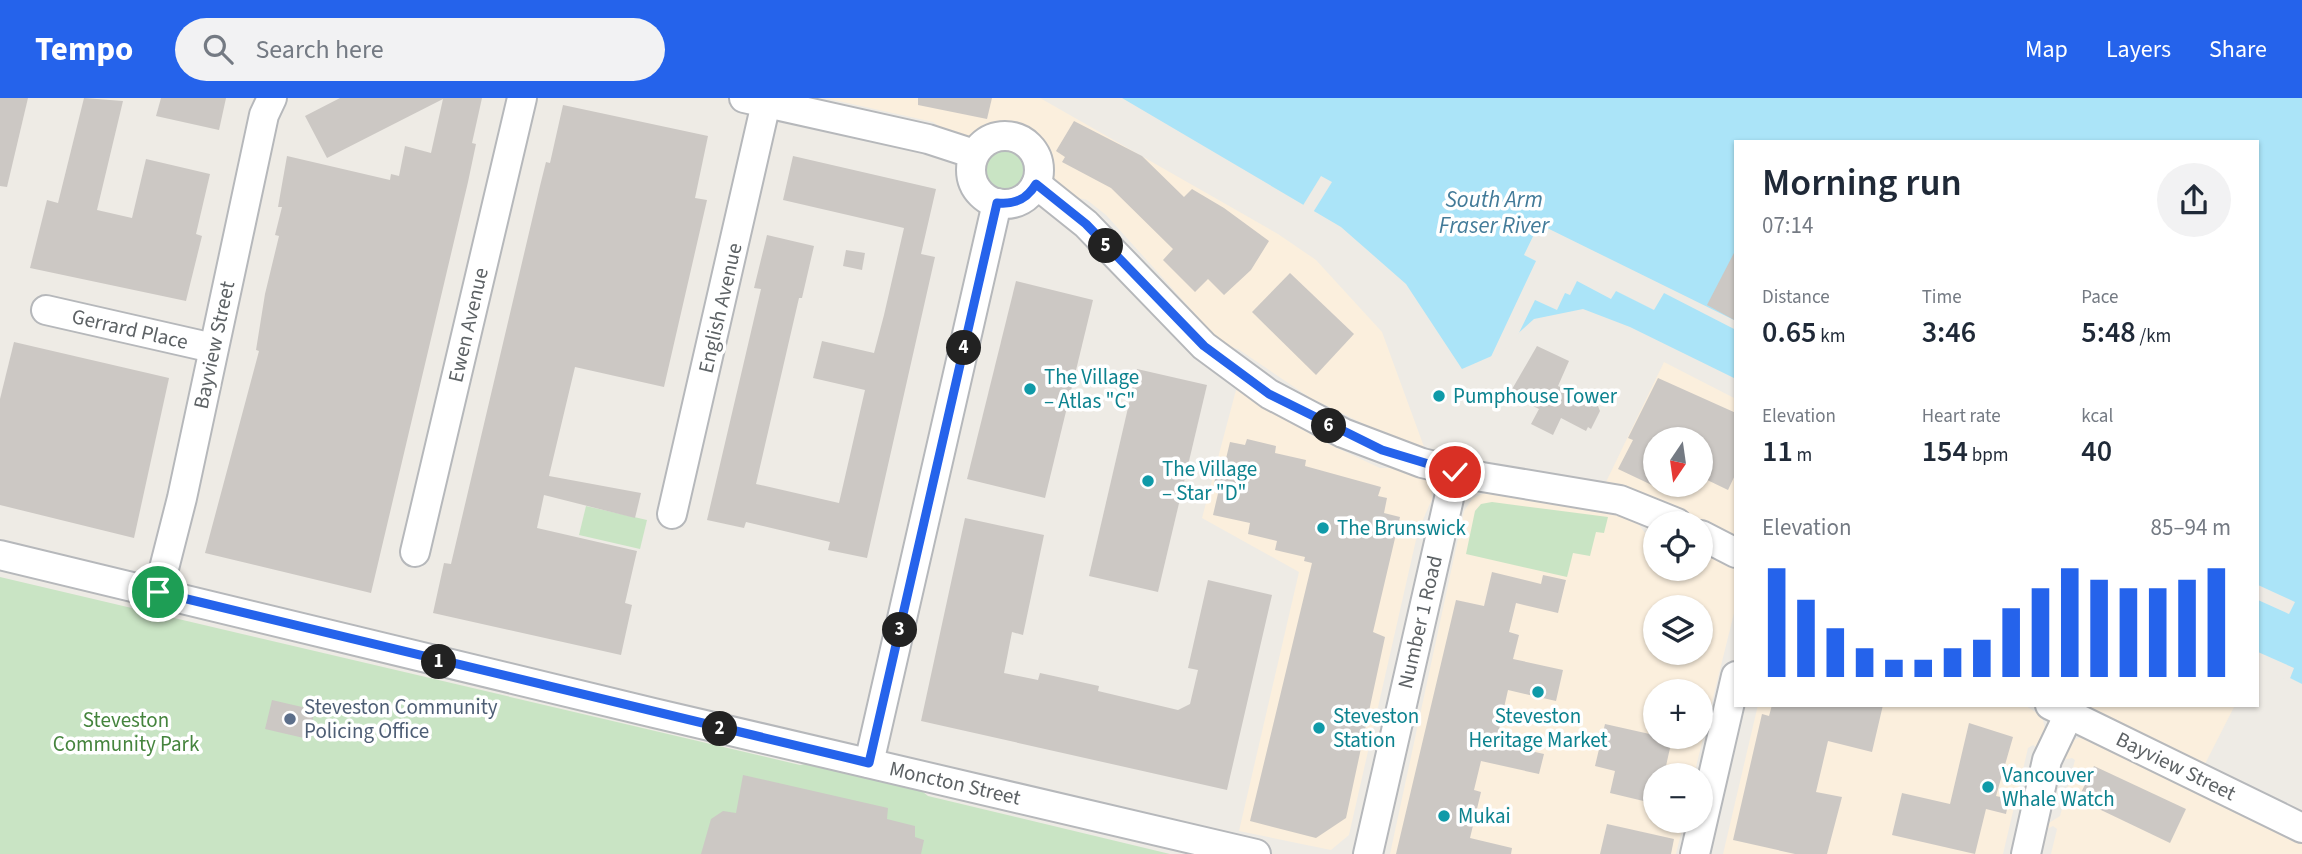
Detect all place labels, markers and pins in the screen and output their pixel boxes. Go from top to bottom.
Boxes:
pin: 5 [1088,228,1124,264]
pin: 4 [946,330,982,366]
place label: The Village – Atlas "C" [1044,362,1139,416]
marker: The Village – Atlas "C" [1022,381,1038,397]
place label: Pumphouse Tower [1453,381,1618,411]
marker: Pumphouse Tower [1431,388,1447,404]
pin: 6 [1312,408,1346,444]
pin [1425,442,1485,502]
place label: The Village – Star "D" [1162,454,1257,508]
marker: The Village – Star "D" [1140,473,1156,489]
place label: The Brunswick [1337,513,1466,543]
marker: The Brunswick [1315,520,1331,536]
pin [128,562,188,622]
pin: 3 [883,612,918,648]
pin: 1 [422,644,457,680]
marker: Steveston Heritage Market [1530,684,1546,700]
place label: Steveston Community Policing Office [304,692,498,746]
place label: Steveston Station [1333,701,1419,755]
place label: Steveston Heritage Market [1468,701,1608,755]
marker: Steveston Community Policing Office [282,711,298,727]
pin: 2 [702,712,738,746]
marker: Steveston Station [1311,720,1327,736]
place label: Vancouver Whale Watch [2002,760,2115,814]
marker: Vancouver Whale Watch [1980,779,1996,795]
place label: Mukai [1458,801,1511,831]
marker: Mukai [1436,808,1452,824]

